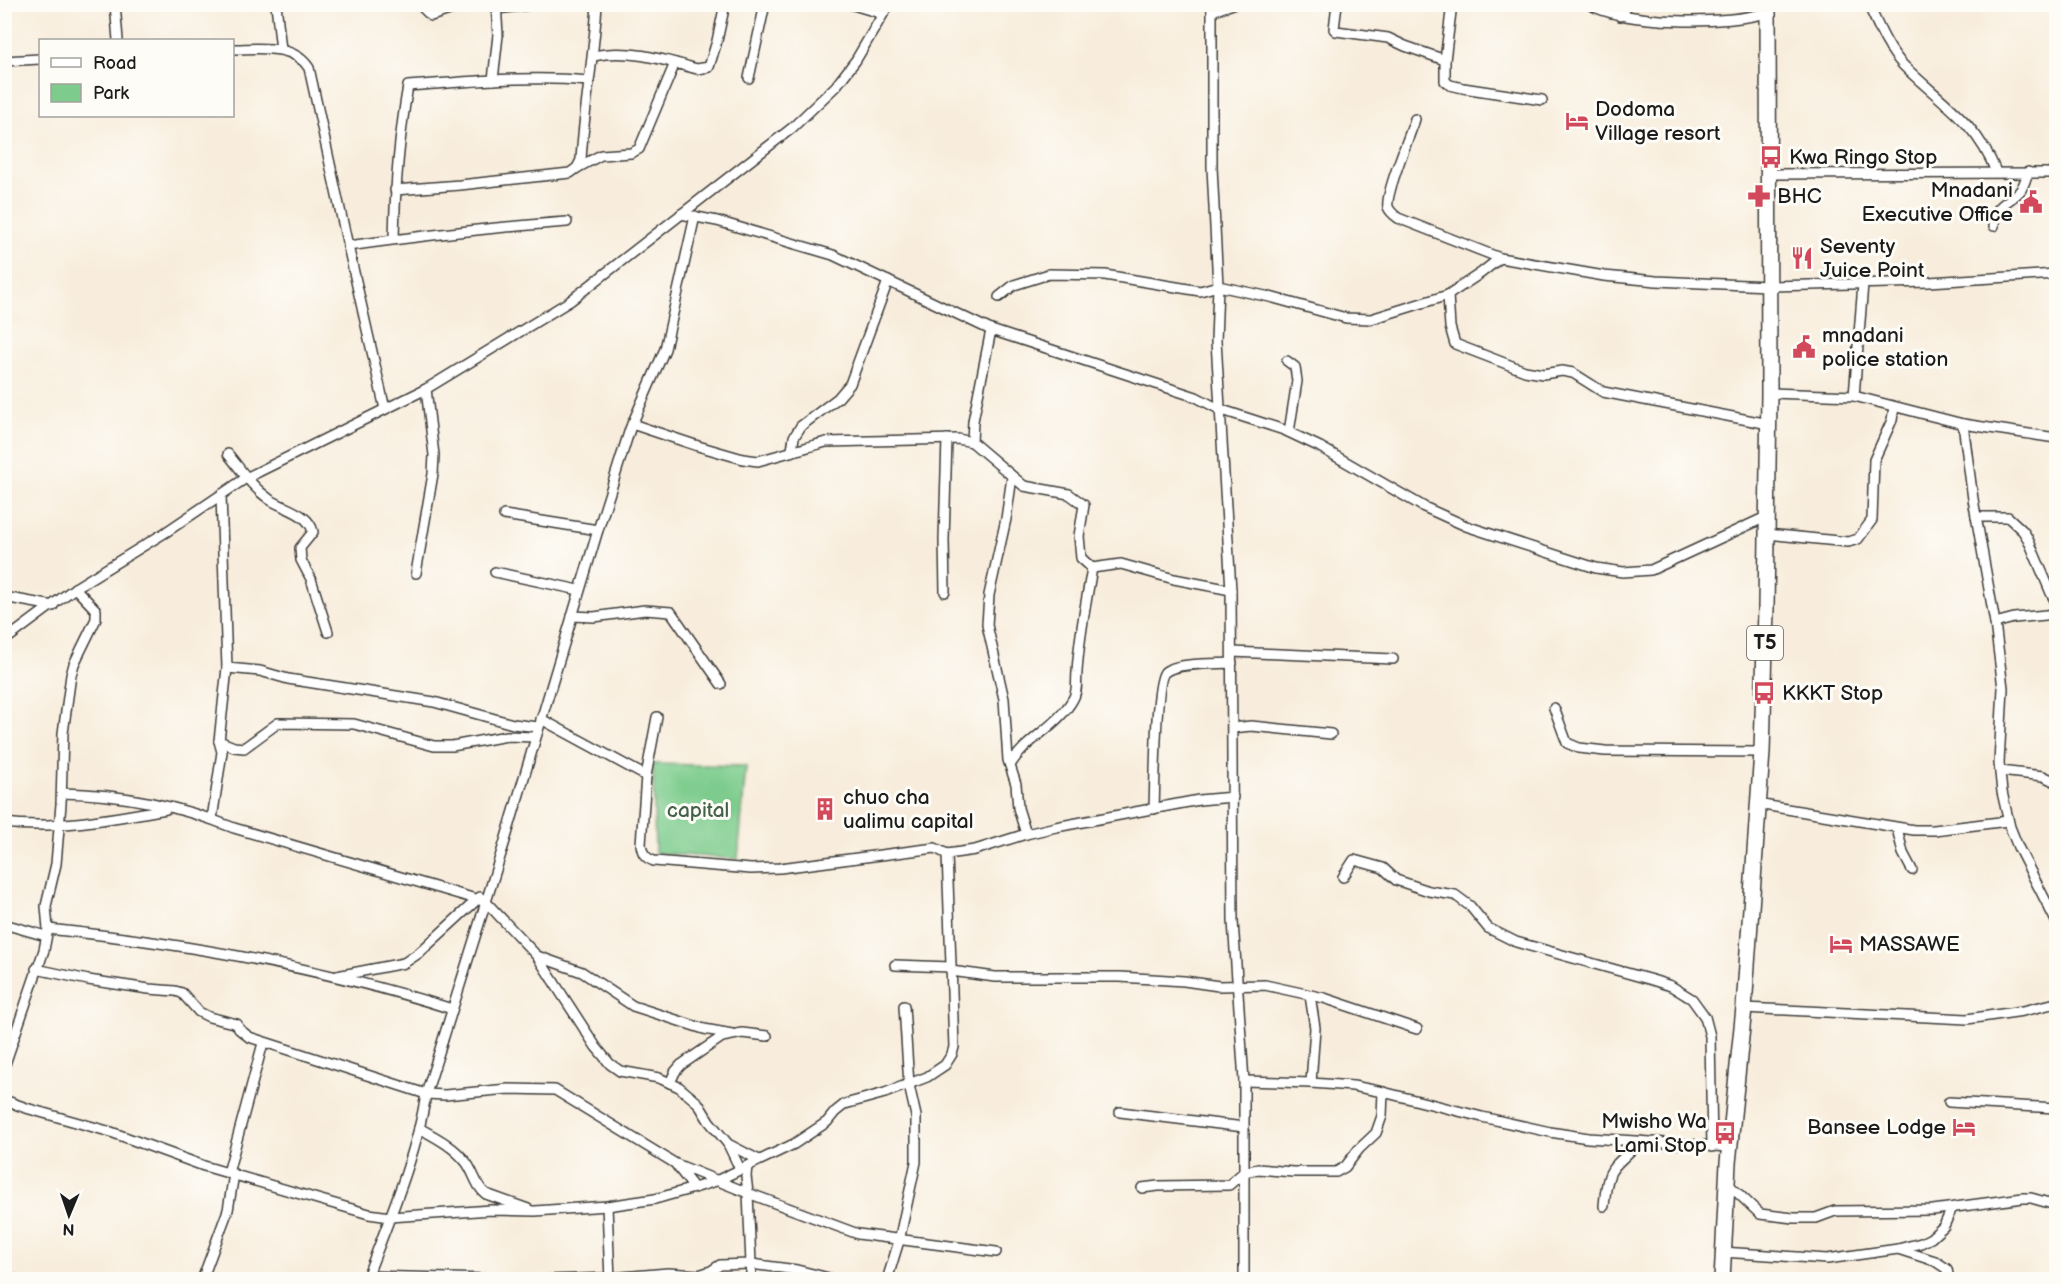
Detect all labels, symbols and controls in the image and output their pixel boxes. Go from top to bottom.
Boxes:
legend [39,39,234,117]
text: Road [93,53,137,74]
text: Park [93,83,129,104]
place label: Dodoma Village resort [1595,97,1721,146]
hotel icon: Dodoma Village resort [1564,108,1590,134]
bus stop icon: Kwa Ringo Stop [1758,144,1784,170]
place label: Kwa Ringo Stop [1789,145,1937,170]
place label: Mnadani Executive Office [1861,178,2013,227]
pharmacy icon: BHC [1746,183,1772,209]
place label: BHC [1777,184,1822,209]
public building icon: Mnadani Executive Office [2018,189,2044,215]
place label: Seventy Juice Point [1820,234,1925,283]
restaurant icon: Seventy Juice Point [1789,245,1815,271]
place label: mnadani police station [1822,323,1948,372]
public building icon: mnadani police station [1791,334,1817,360]
road number: T5 [1747,626,1783,660]
bus stop icon: KKKT Stop [1751,680,1777,706]
place label: KKKT Stop [1782,681,1883,706]
place label: chuo cha ualimu capital [843,785,973,834]
building icon: chuo cha ualimu capital [812,796,838,822]
park label: capital [667,798,729,823]
hotel icon: MASSAWE [1828,931,1854,957]
place label: MASSAWE [1859,932,1960,957]
place label: Mwisho Wa Lami Stop [1601,1109,1707,1158]
hotel icon: Bansee Lodge [1951,1114,1977,1140]
place label: Bansee Lodge [1807,1115,1946,1140]
bus stop icon: Mwisho Wa Lami Stop [1712,1120,1738,1146]
north arrow [39,1185,99,1245]
text: N [62,1219,75,1238]

